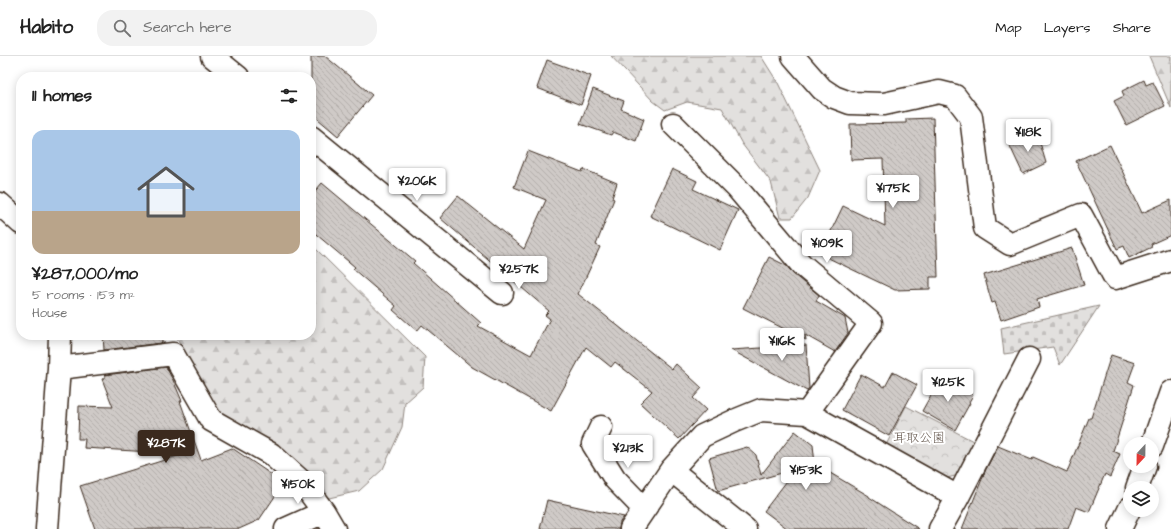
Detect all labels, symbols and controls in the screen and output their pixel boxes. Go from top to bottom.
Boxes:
search box [97,10,377,46]
text: Habito [20,14,73,41]
icon: search [111,17,133,39]
text: Search here [143,17,232,38]
text: Map [995,18,1022,38]
text: Layers [1044,18,1091,38]
text: Share [1113,18,1151,38]
text: 11 homes [32,84,92,108]
icon: filters [278,85,300,107]
pin: ¥118K [1000,119,1056,153]
text: ¥118K [1015,123,1041,141]
icon: home [130,156,202,228]
pin: ¥206K [389,168,445,202]
text: ¥206K [398,172,436,190]
pin: ¥175K [865,175,921,209]
text: ¥175K [876,179,910,197]
pin: ¥109K [799,230,855,264]
text: ¥109K [811,234,843,252]
pin: ¥257K [491,256,547,290]
text: ¥257K [499,260,539,278]
text: ¥287,000/mo [32,262,138,286]
text: 5 rooms · 153 m² [32,286,135,304]
text: House [32,304,67,322]
pin: ¥116K [754,328,810,362]
text: ¥116K [769,332,795,350]
pin: ¥125K [920,369,976,403]
text: ¥125K [931,373,965,391]
park label: 耳取公園 [893,429,945,447]
pin: ¥287K [138,430,194,464]
text: ¥287K [147,434,185,452]
pin: ¥213K [600,435,656,469]
north arrow [1123,437,1159,473]
map controls [1123,437,1159,517]
text: ¥213K [613,439,643,457]
pin: ¥153K [778,457,834,491]
text: ¥153K [790,461,822,479]
pin: ¥150K [270,471,326,505]
text: ¥150K [281,475,315,493]
button: layers [1123,481,1159,517]

